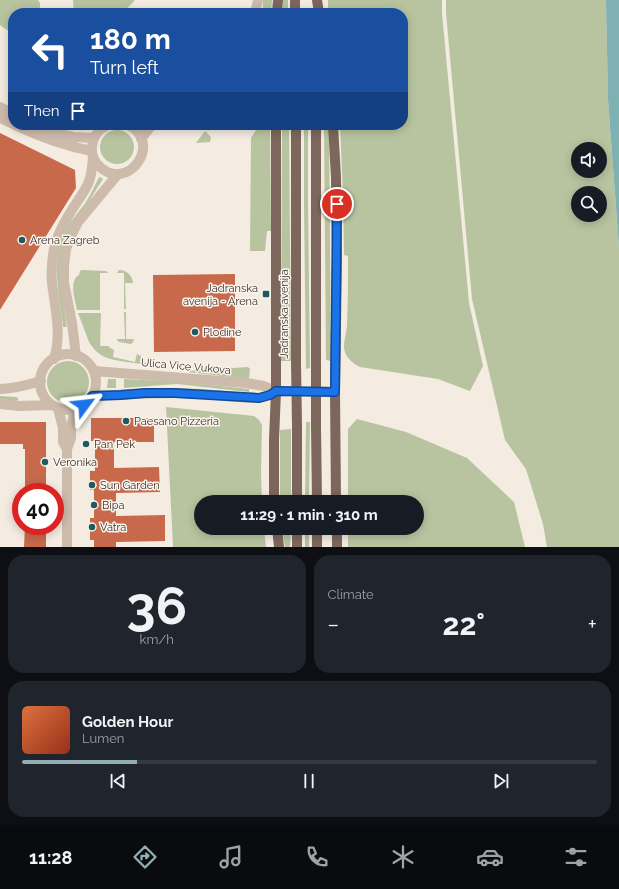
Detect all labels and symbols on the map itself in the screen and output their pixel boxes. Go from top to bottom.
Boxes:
pin [320,187,354,221]
place label: Arena Zagreb [30,234,100,247]
marker: Arena Zagreb [17,235,27,245]
street label: Jadranska avenija [278,269,291,359]
place label: Jadranska avenija - Arena [183,282,258,308]
marker: Jadranska avenija - Arena [261,289,271,299]
place label: Plodine [203,326,242,339]
marker: Plodine [190,327,200,337]
street label: Ulica Vice Vukova [141,356,231,377]
position arrow [63,384,105,426]
place label: Paesano Pizzeria [134,415,219,428]
marker: Paesano Pizzeria [121,416,131,426]
place label: Pan Pek [94,438,135,451]
marker: Pan Pek [81,439,91,449]
place label: Veronika [53,456,97,469]
marker: Veronika [40,457,50,467]
place label: Sun Garden [100,479,160,492]
marker: Sun Garden [87,480,97,490]
speed limit sign: 40 [12,483,64,535]
place label: Bipa [102,499,125,512]
marker: Bipa [89,500,99,510]
place label: Vatra [100,521,126,534]
marker: Vatra [87,522,97,532]

